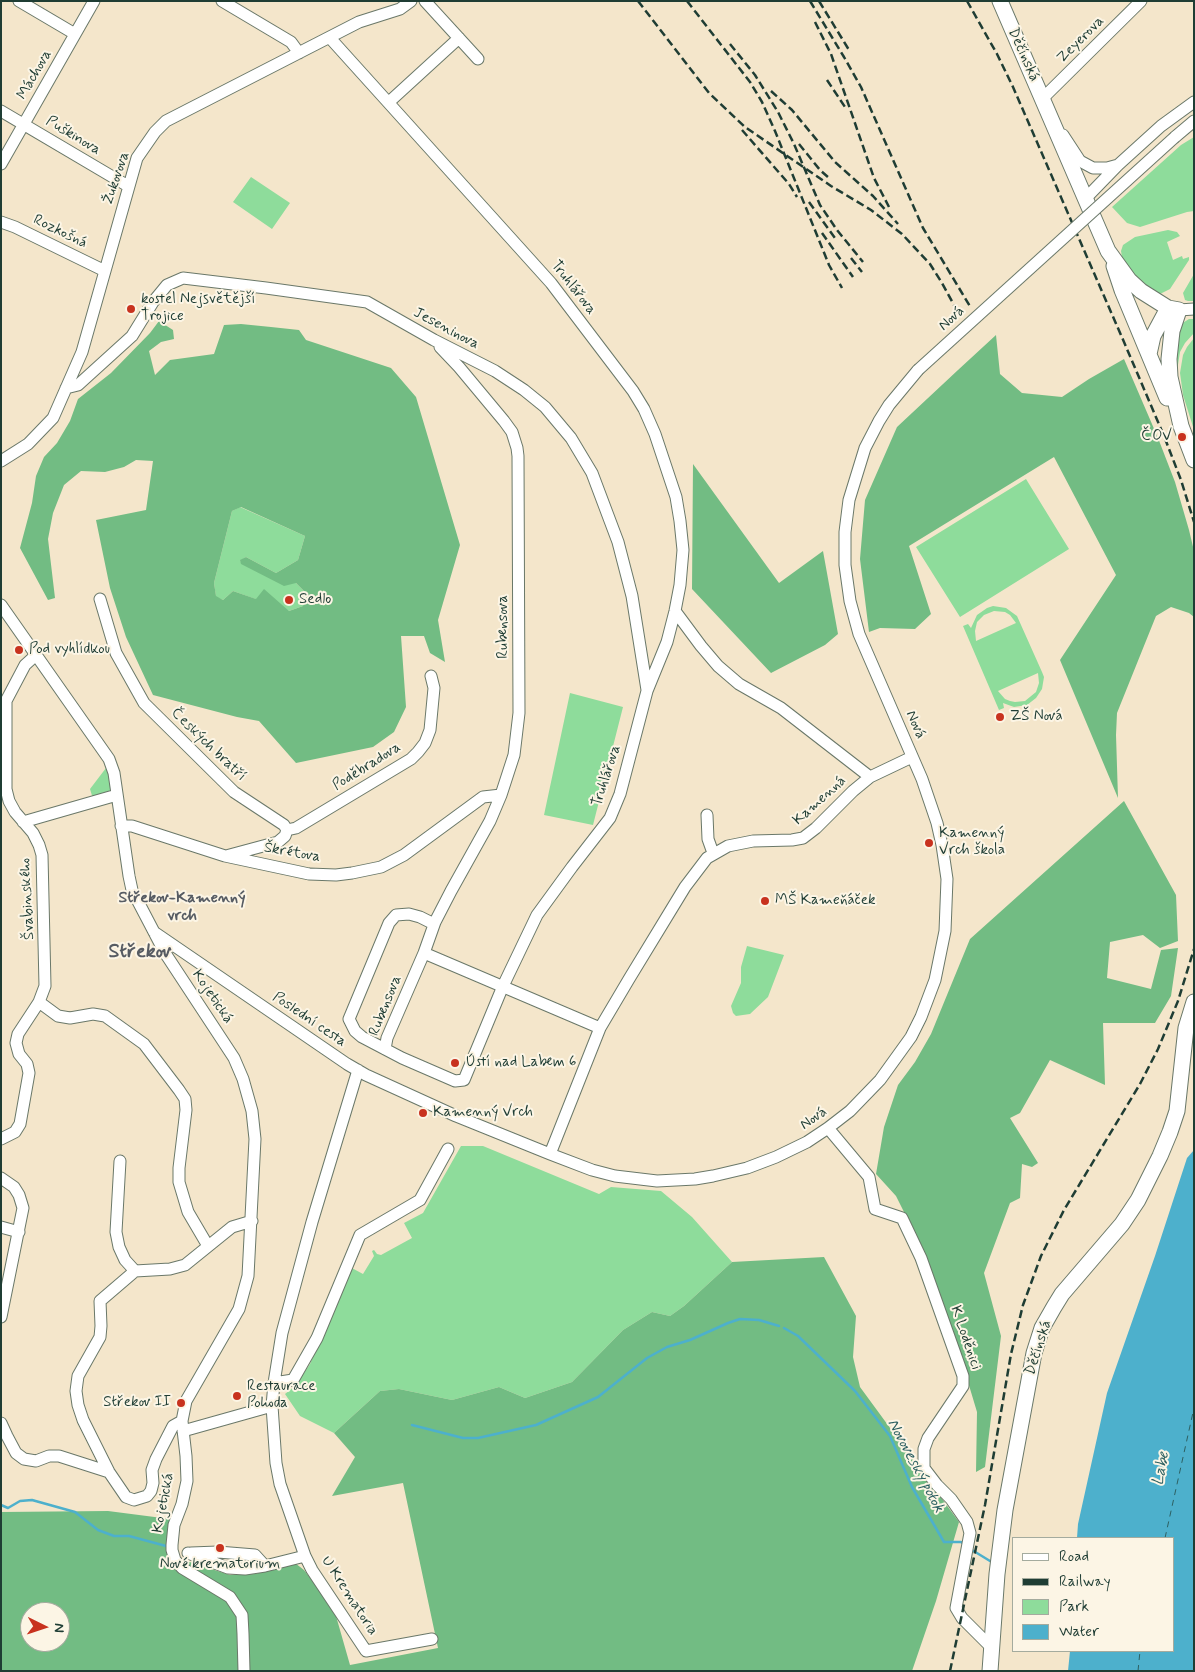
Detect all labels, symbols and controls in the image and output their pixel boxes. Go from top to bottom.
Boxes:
street label: Zeyerova [1054,13,1108,67]
street label: Děčínská [1003,25,1043,85]
street label: Máchova [14,47,56,103]
street label: Puškinova [42,113,104,159]
street label: Žukovova [100,149,134,207]
street label: Rozkošná [30,211,90,253]
street label: Truhlářova [546,257,600,319]
place label: kostel Nejsvětější Trojice [141,291,255,326]
marker: kostel Nejsvětější Trojice [125,303,137,315]
street label: Nová [935,303,969,335]
street label: Jeseninova [410,304,482,354]
place label: ČOV [1141,428,1172,446]
marker: ČOV [1176,431,1188,443]
place label: Sedlo [299,591,331,609]
marker: Sedlo [283,594,295,606]
street label: Rubensova [495,595,513,659]
place label: Pod vyhlídkou [29,641,110,659]
marker: Pod vyhlídkou [13,644,25,656]
street label: Českých bratří [166,704,250,786]
street label: Nová [901,708,929,742]
place label: ZŠ Nová [1010,708,1062,726]
marker: ZŠ Nová [994,711,1006,723]
street label: Poděbradova [330,739,404,795]
street label: Truhlářova [589,743,625,809]
street label: Kamenná [790,772,850,830]
place label: Kamenný Vrch škola [939,825,1005,860]
marker: Kamenný Vrch škola [923,837,935,849]
street label: Škrétova [262,839,322,867]
street label: Švabinského [17,858,39,940]
district label: Střekov-Kamenný vrch [118,889,246,927]
place label: MŠ Kameňáček [775,892,876,910]
marker: MŠ Kameňáček [759,895,771,907]
district label: Střekov [109,941,171,965]
street label: Kojetická [187,967,237,1027]
street label: Rubensova [366,973,406,1039]
street label: Poslední cesta [269,989,349,1051]
place label: Ústí nad Labem 6 [465,1054,576,1072]
marker: Ústí nad Labem 6 [449,1057,461,1069]
street label: Nová [797,1103,831,1135]
place label: Kamenný Vrch [433,1104,533,1122]
marker: Kamenný Vrch [417,1107,429,1119]
street label: K Loděnici [946,1304,984,1372]
street label: Děčínská [1022,1318,1056,1378]
place label: Restaurace Pohoda [247,1378,316,1413]
marker: Restaurace Pohoda [231,1390,243,1402]
place label: Střekov II [103,1394,171,1412]
marker: Střekov II [175,1397,187,1409]
water label: Novoveský potok [882,1416,948,1516]
water label: Labe [1149,1451,1175,1487]
street label: Kojetická [149,1471,179,1535]
legend [1012,1537,1175,1652]
marker: Nové krematorium [214,1542,226,1554]
text: Road [1059,1547,1089,1567]
street label: U Krematoria [317,1553,381,1639]
place label: Nové krematorium [160,1556,280,1574]
text: Railway [1059,1572,1111,1592]
text: Park [1059,1597,1089,1617]
north arrow [20,1602,70,1652]
text: Water [1059,1622,1099,1642]
text: N [50,1623,68,1633]

